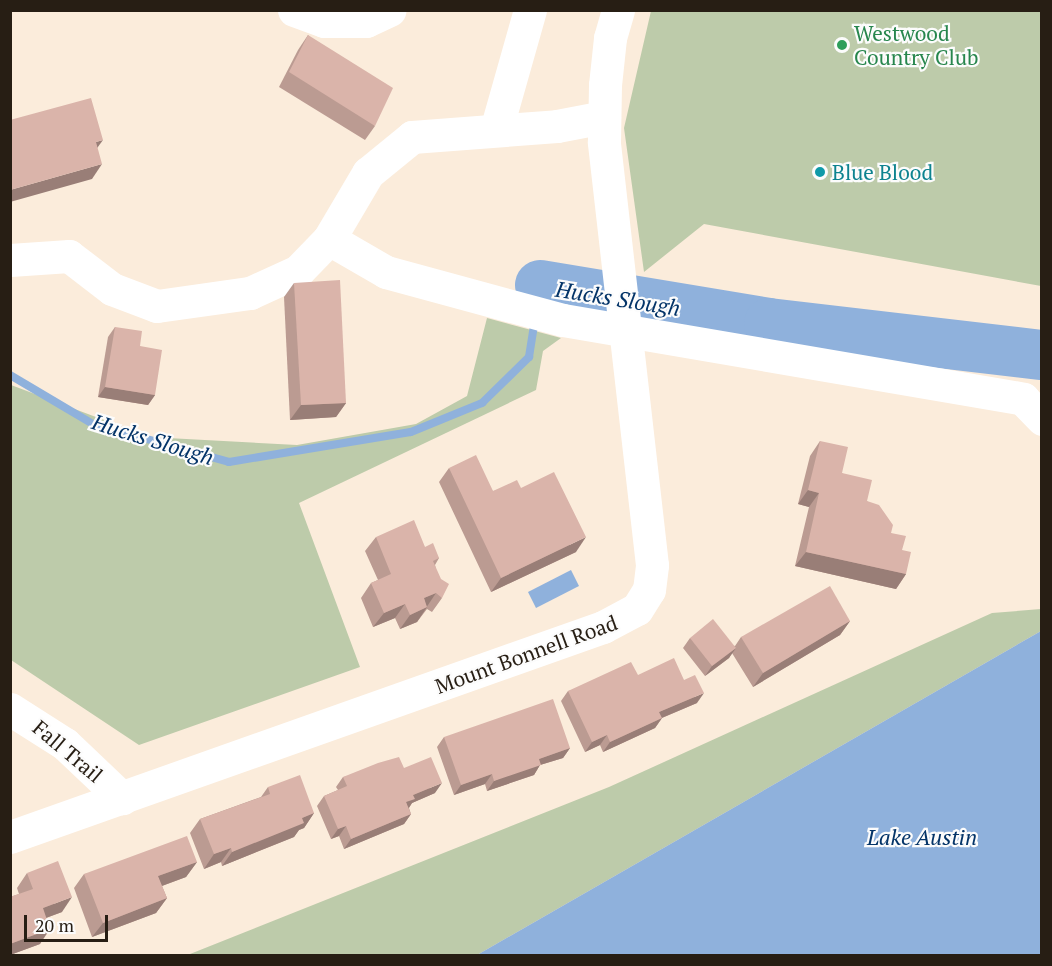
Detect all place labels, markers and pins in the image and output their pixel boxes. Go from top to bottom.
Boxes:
place label: Westwood Country Club [854,20,978,70]
marker: Westwood Country Club [835,38,849,52]
place label: Blue Blood [832,159,933,185]
marker: Blue Blood [813,165,827,179]

